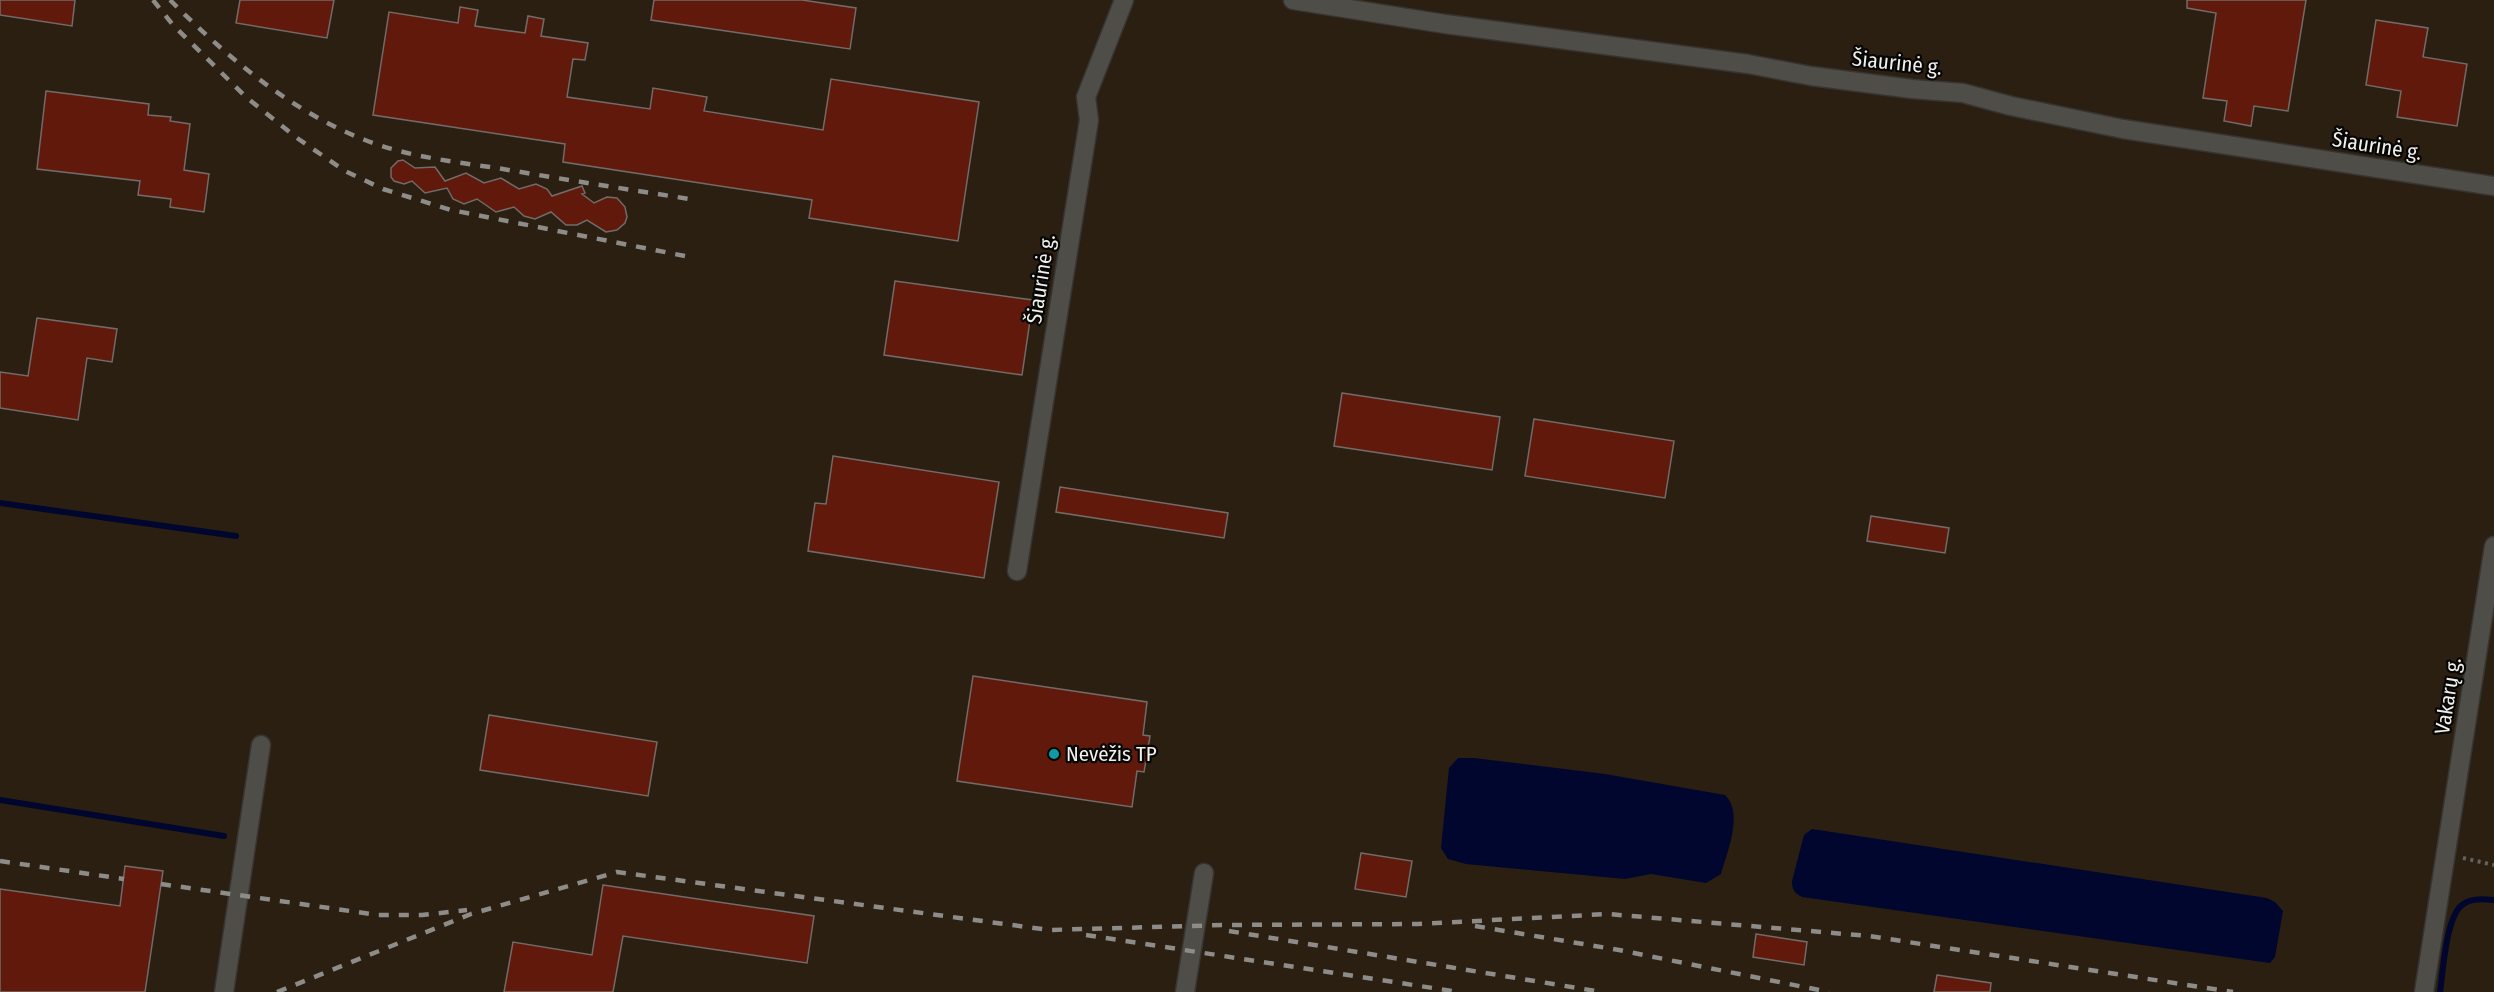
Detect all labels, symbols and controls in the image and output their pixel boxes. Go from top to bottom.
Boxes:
street label: Šiaurinė g. [1851,45,1943,81]
street label: Šiaurinė g. [2330,126,2424,166]
street label: Šiaurinė g. [1021,232,1061,326]
street label: Vakarų g. [2429,656,2467,736]
place label: Nevėžis TP [1066,741,1157,767]
marker: Nevėžis TP [1047,747,1061,761]

